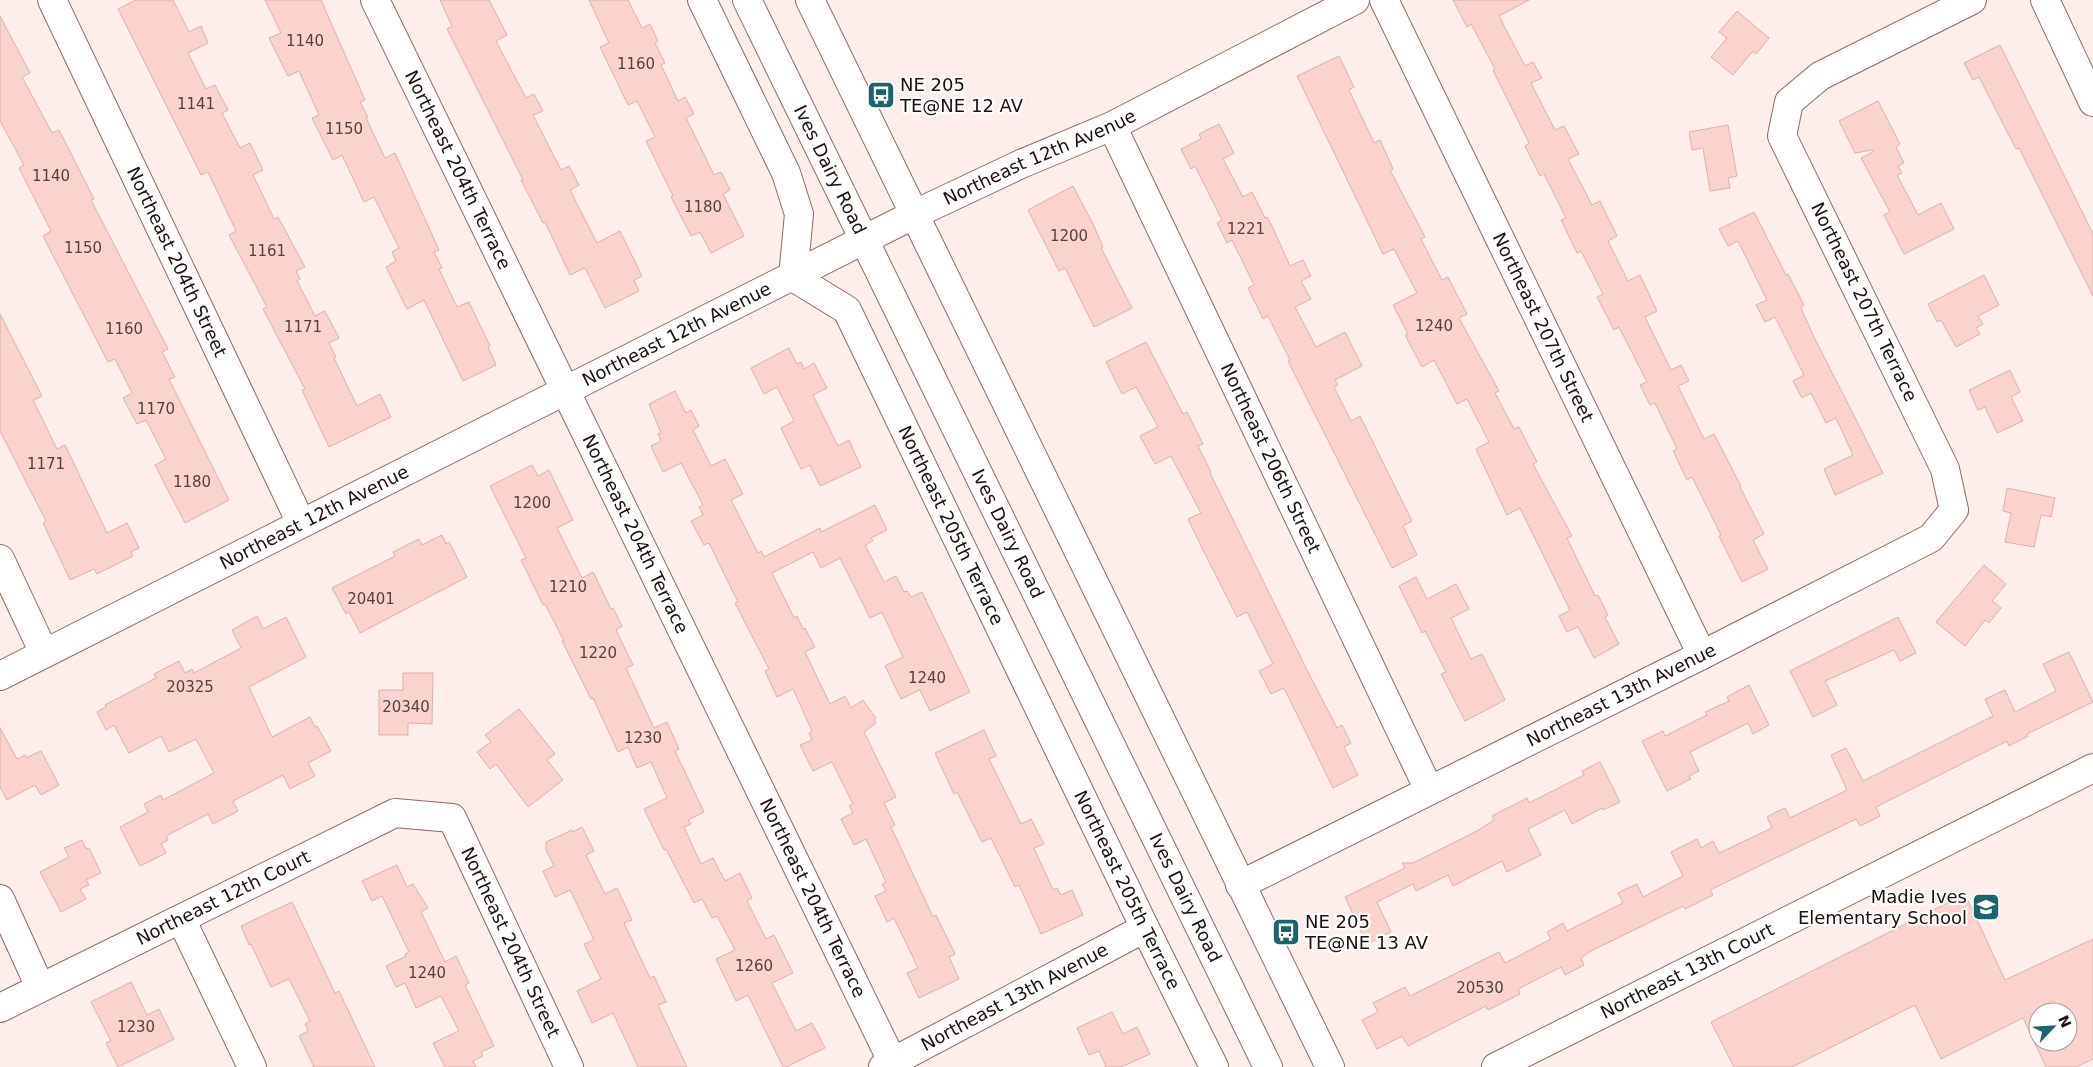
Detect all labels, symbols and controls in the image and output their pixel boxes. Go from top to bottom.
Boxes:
house number: 1140 [286,32,324,50]
house number: 1160 [617,55,655,73]
street label: Northeast 204th Terrace [401,67,516,273]
place label: NE 205 TE@NE 12 AV [899,74,1024,116]
bus stop icon: NE 205 TE@NE 12 AV [866,80,896,110]
house number: 1141 [177,95,215,113]
street label: Ives Dairy Road [790,102,871,238]
street label: Northeast 12th Avenue [940,104,1139,209]
house number: 1150 [325,120,363,138]
street label: Northeast 204th Street [123,163,231,360]
house number: 1140 [32,167,70,185]
house number: 1180 [684,198,722,216]
street label: Northeast 207th Terrace [1807,199,1922,405]
house number: 1221 [1227,220,1265,238]
house number: 1200 [1050,227,1088,245]
street label: Northeast 207th Street [1489,229,1598,425]
house number: 1150 [64,239,102,257]
house number: 1161 [248,242,286,260]
street label: Northeast 12th Avenue [579,277,774,390]
house number: 1240 [1415,317,1453,335]
house number: 1171 [284,318,322,336]
house number: 1160 [105,320,143,338]
street label: Northeast 206th Street [1217,360,1325,556]
house number: 1170 [137,400,175,418]
street label: Northeast 205th Terrace [894,422,1008,628]
street label: Northeast 204th Terrace [578,431,693,637]
house number: 1171 [27,455,65,473]
street label: Northeast 12th Avenue [216,460,412,573]
street label: Ives Dairy Road [968,466,1048,602]
house number: 1180 [173,473,211,491]
house number: 1200 [513,494,551,512]
house number: 1210 [549,578,587,596]
house number: 20401 [347,590,395,608]
street label: Northeast 13th Avenue [1523,639,1719,751]
house number: 1220 [579,644,617,662]
house number: 1240 [908,669,946,687]
house number: 20325 [166,678,214,696]
house number: 20340 [382,698,430,716]
house number: 1230 [624,729,662,747]
street label: Northeast 205th Terrace [1070,787,1185,993]
street label: Northeast 204th Terrace [756,795,870,1001]
street label: Ives Dairy Road [1145,829,1226,965]
street label: Northeast 204th Street [457,843,565,1041]
street label: Northeast 12th Court [133,846,313,949]
place label: Madie Ives Elementary School [1798,886,1967,928]
school or university icon: Madie Ives Elementary School [1971,892,2001,922]
place label: NE 205 TE@NE 13 AV [1304,911,1429,953]
bus stop icon: NE 205 TE@NE 13 AV [1271,917,1301,947]
street label: Northeast 13th Court [1597,919,1777,1023]
street label: Northeast 13th Avenue [917,939,1111,1055]
house number: 1260 [735,957,773,975]
house number: 1240 [408,964,446,982]
house number: 20530 [1456,979,1504,997]
north arrow [2028,1002,2078,1052]
text: N [2055,1013,2075,1030]
house number: 1230 [117,1018,155,1036]

